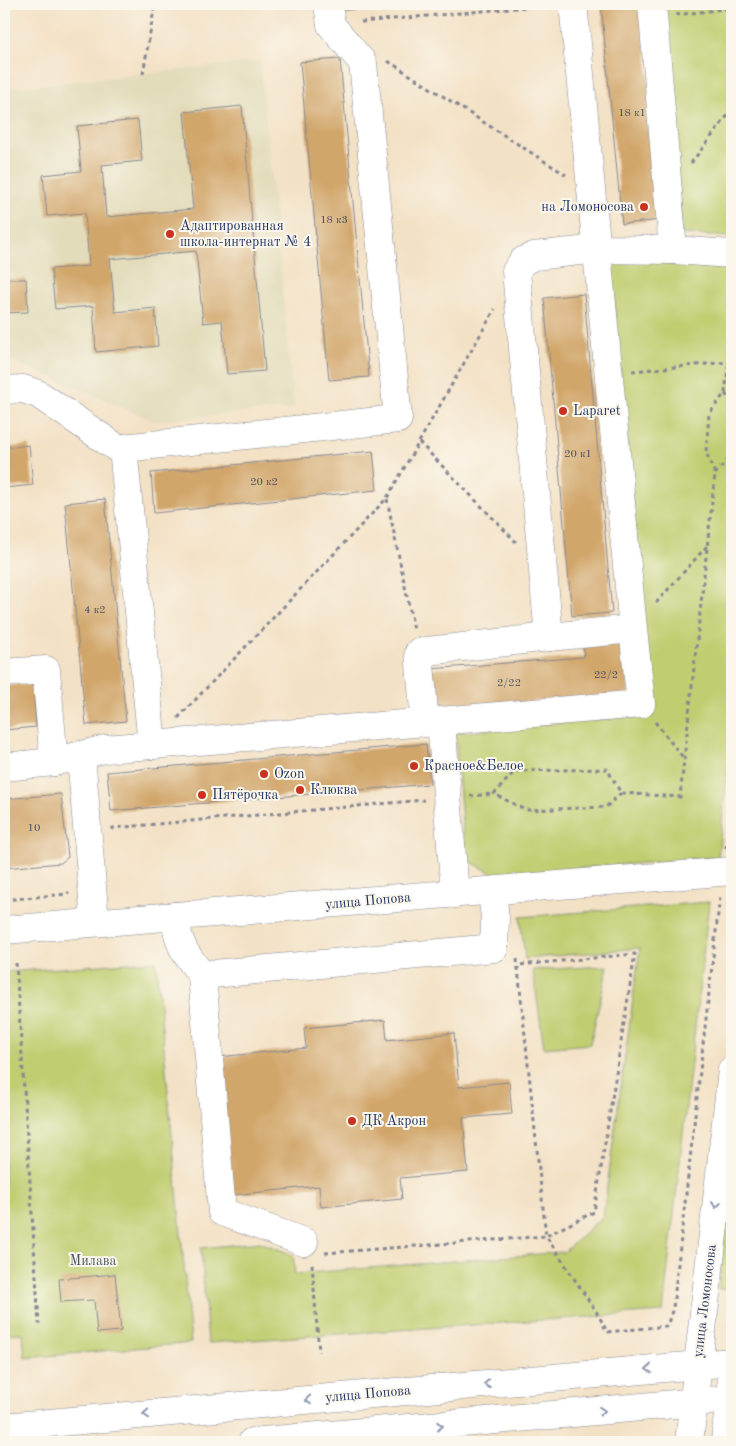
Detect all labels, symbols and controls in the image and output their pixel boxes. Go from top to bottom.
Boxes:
house number: 18 к1 [618,108,646,119]
place label: на Ломоносова [541,200,634,214]
marker: на Ломоносова [638,201,650,213]
house number: 18 к3 [320,215,348,226]
place label: Адаптированная школа-интернат № 4 [180,219,311,249]
marker: Адаптированная школа-интернат № 4 [164,228,176,240]
place label: Laparet [573,404,621,418]
marker: Laparet [557,405,569,417]
house number: 20 к1 [564,449,592,460]
house number: 20 к2 [250,477,278,488]
house number: 4 к2 [84,605,106,616]
house number: 22/2 [594,670,618,681]
house number: 2/22 [497,678,521,689]
place label: Красное&Белое [424,759,523,773]
marker: Красное&Белое [408,760,420,772]
place label: Ozon [274,767,305,781]
marker: Ozon [258,768,270,780]
place label: Клюква [310,783,357,797]
marker: Клюква [294,784,306,796]
place label: Пятёрочка [212,788,279,802]
marker: Пятёрочка [196,789,208,801]
house number: 10 [28,823,40,834]
street label: улица Попова [325,890,412,912]
place label: ДК Акрон [362,1114,426,1128]
marker: ДК Акрон [346,1115,358,1127]
one-way arrow [711,1201,722,1209]
street label: улица Ломоносова [691,1244,719,1358]
park label: Милава [70,1254,117,1268]
one-way arrow [645,1364,653,1375]
one-way arrow [483,1378,491,1389]
street label: улица Попова [325,1383,412,1405]
one-way arrow [303,1394,311,1405]
one-way arrow [598,1406,606,1417]
one-way arrow [142,1408,150,1419]
one-way arrow [436,1420,444,1431]

